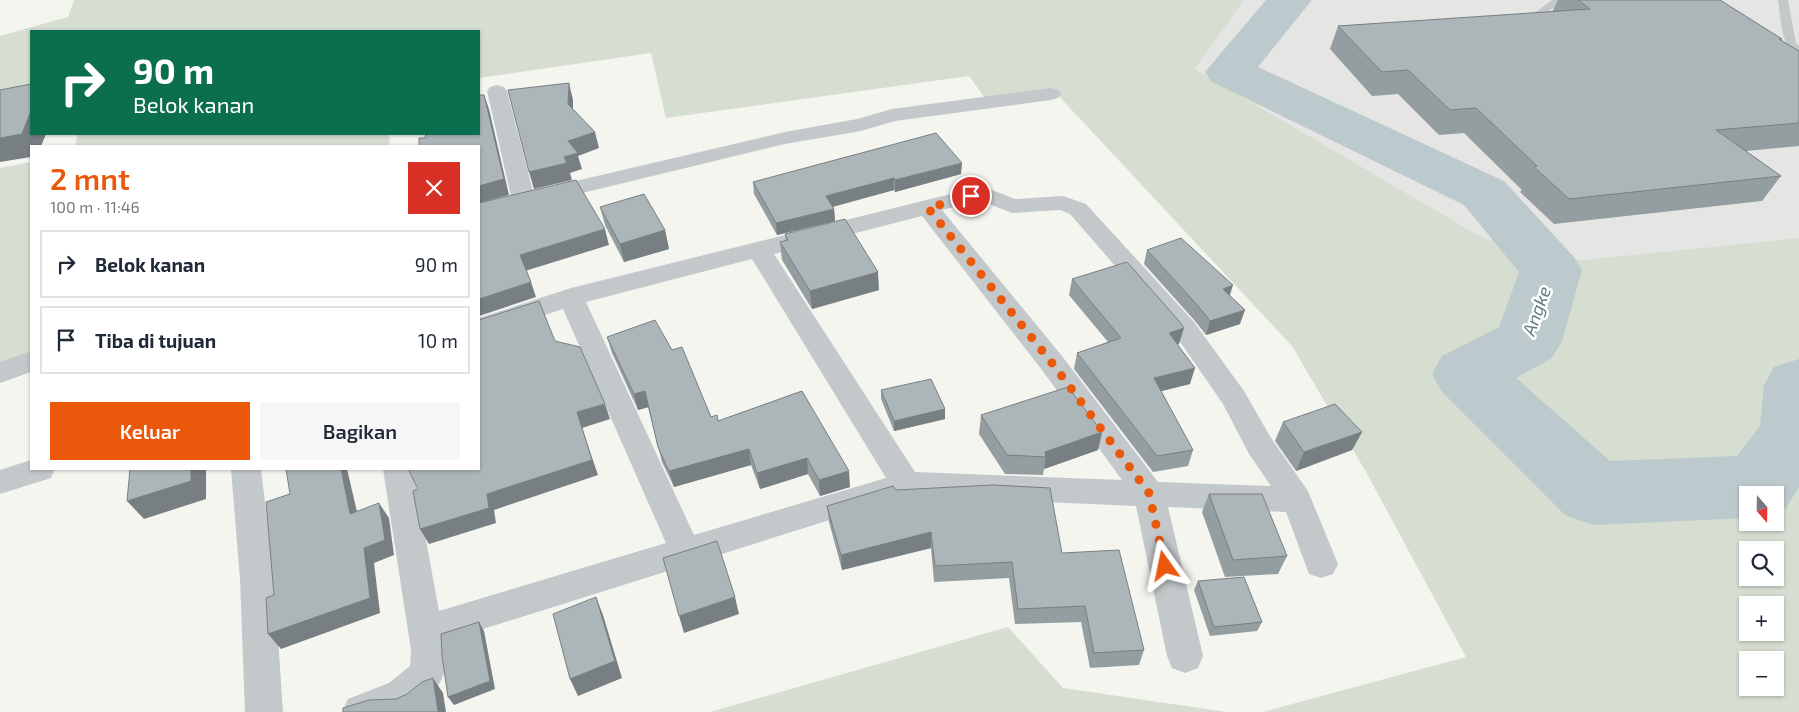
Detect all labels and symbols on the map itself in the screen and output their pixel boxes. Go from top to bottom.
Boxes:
pin [950,175,992,217]
water label: Angke [1517,283,1555,339]
north arrow [1739,486,1784,531]
position arrow [1138,539,1190,591]

